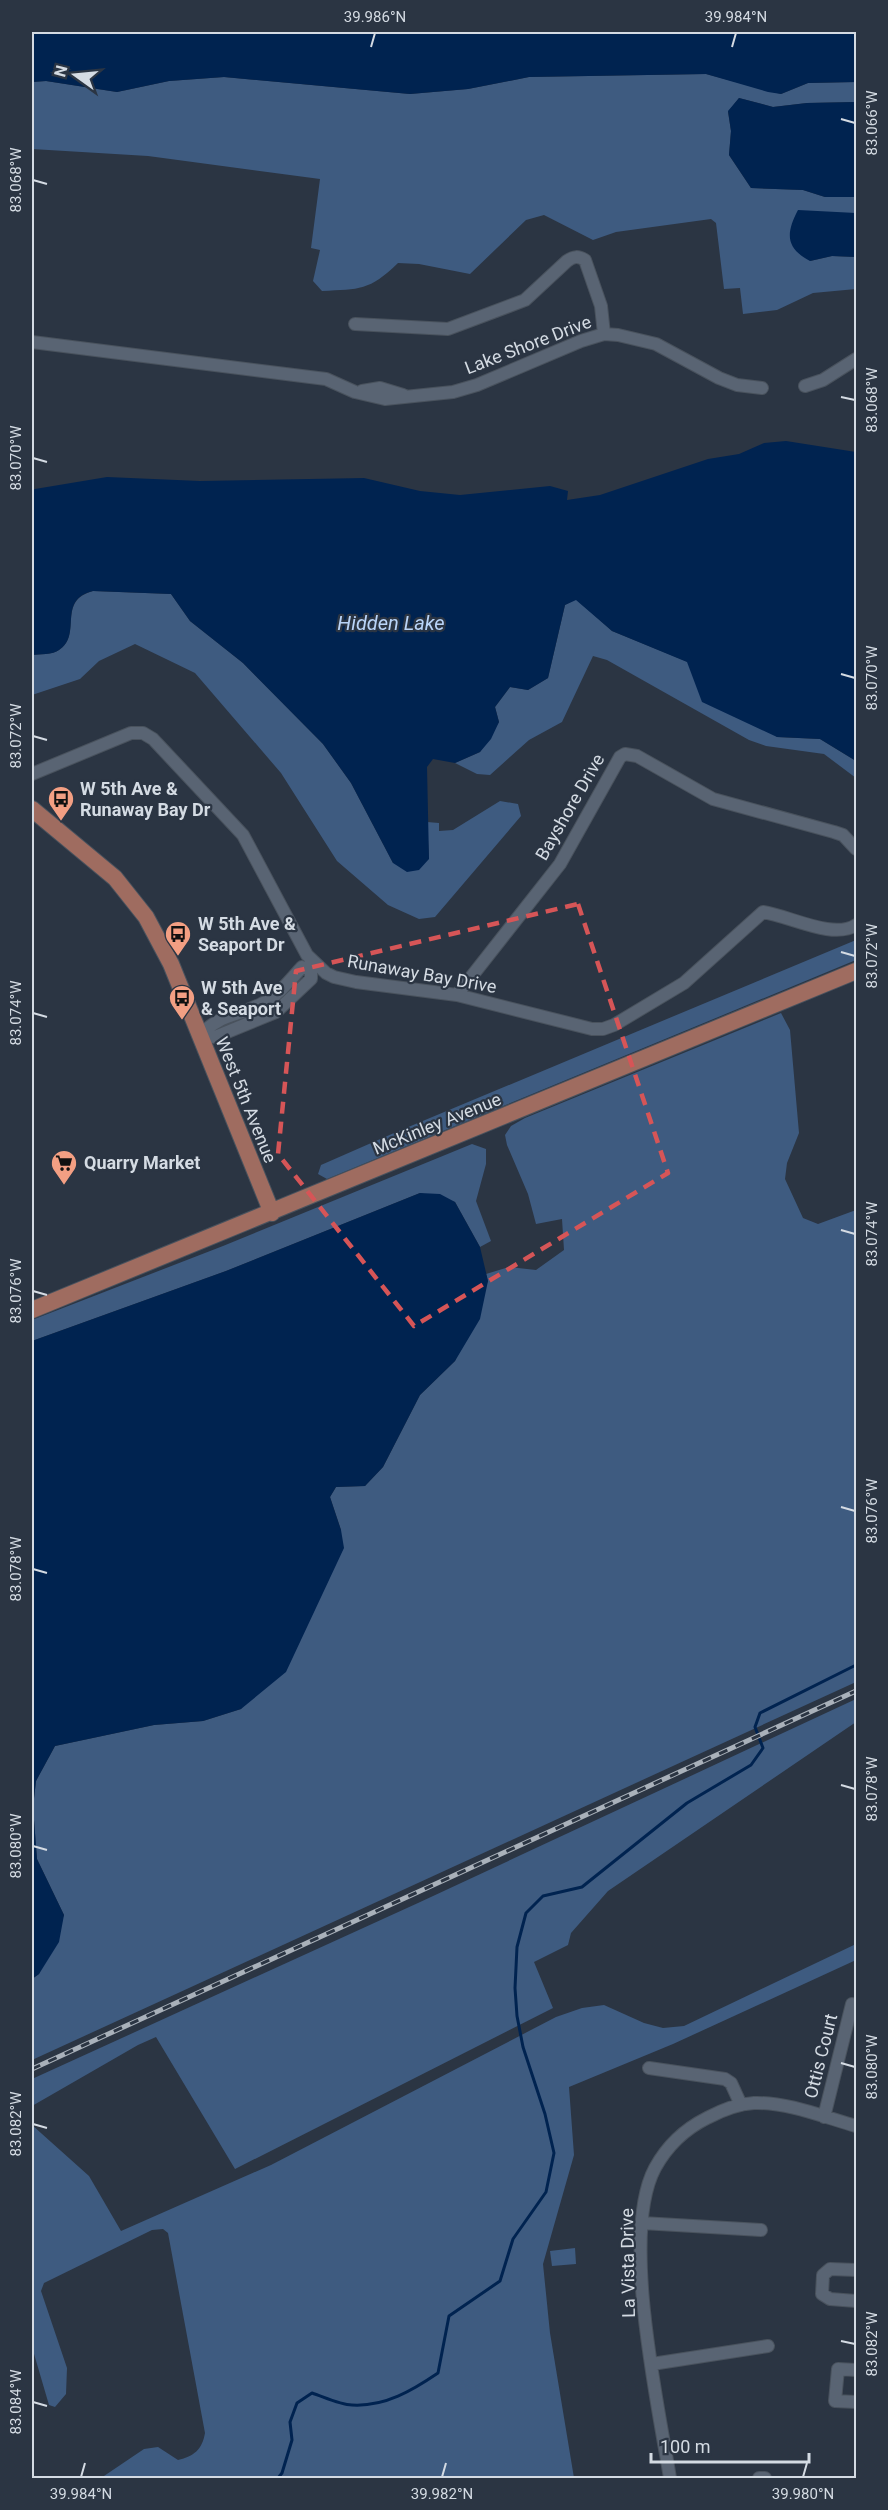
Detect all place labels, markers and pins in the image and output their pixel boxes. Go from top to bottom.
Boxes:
place label: W 5th Ave & Runaway Bay Dr [80,778,211,820]
bus stop icon: W 5th Ave & Runaway Bay Dr [46,784,76,822]
place label: W 5th Ave & Seaport Dr [198,913,296,955]
bus stop icon: W 5th Ave & Seaport Dr [163,919,193,957]
place label: W 5th Ave & Seaport [201,977,283,1019]
bus stop icon: W 5th Ave & Seaport [167,983,197,1021]
supermarket icon: Quarry Market [49,1148,79,1186]
place label: Quarry Market [84,1152,200,1173]

